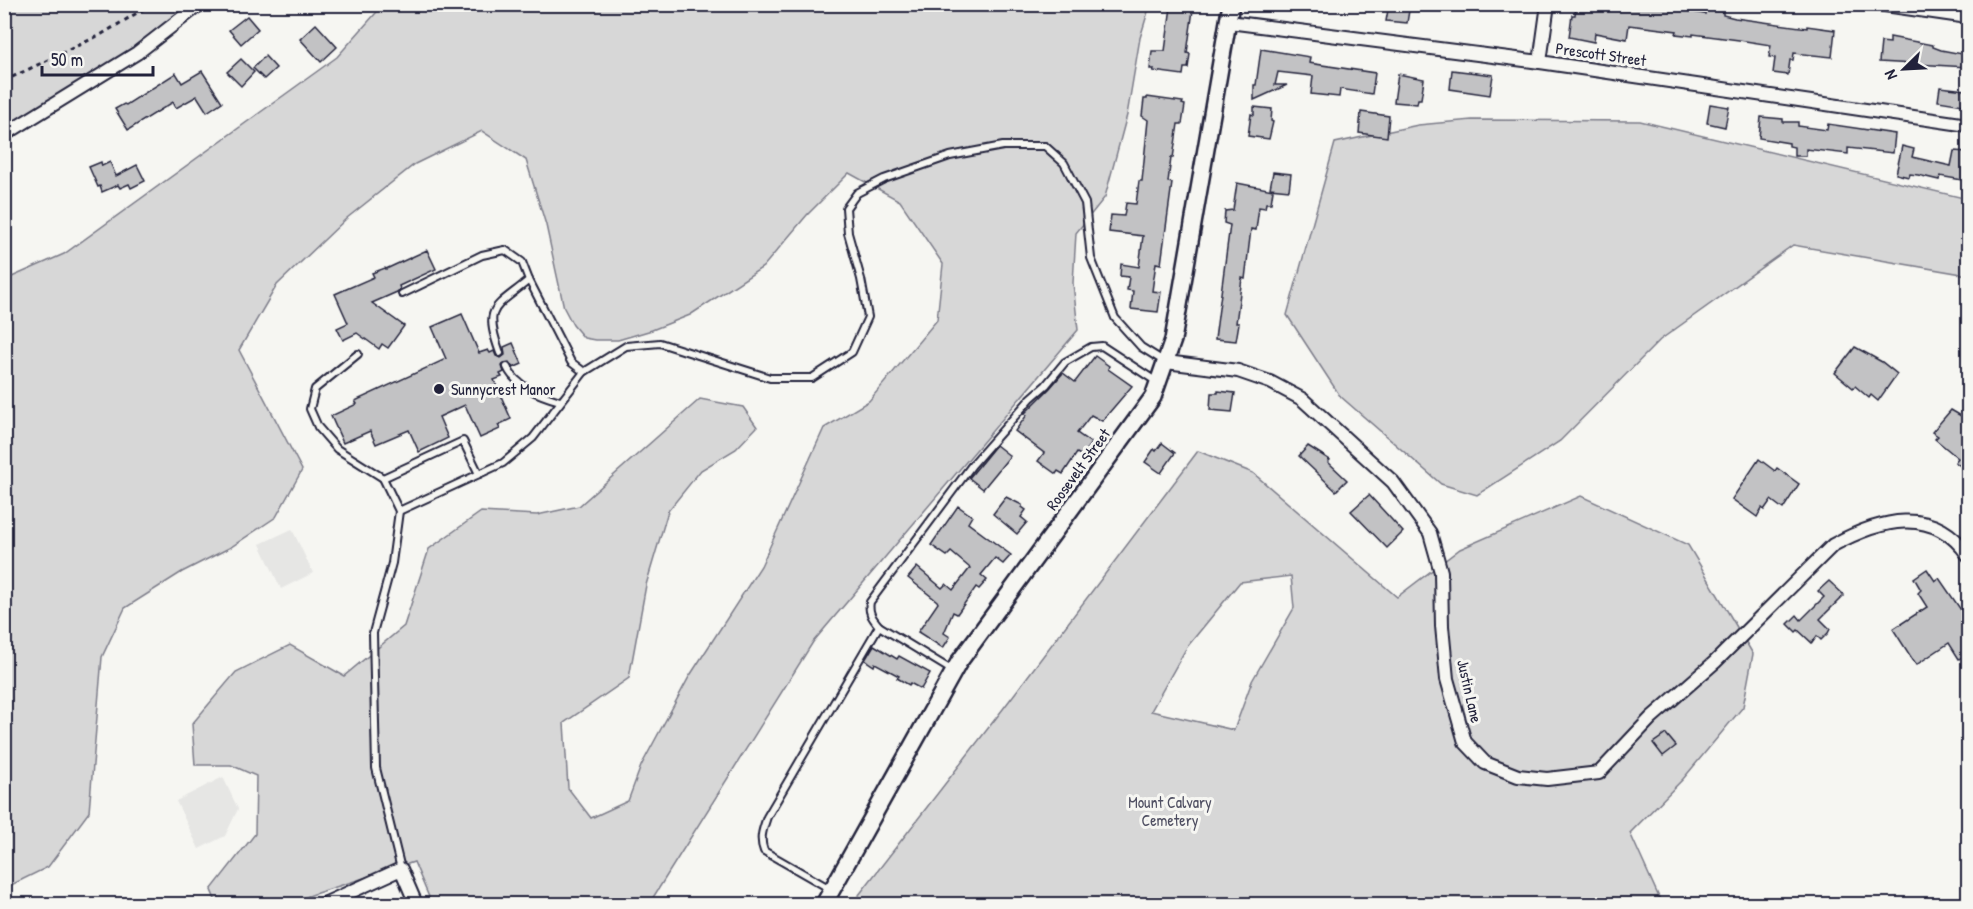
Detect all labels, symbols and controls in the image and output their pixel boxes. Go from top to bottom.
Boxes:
street label: Prescott Street [1554,37,1648,71]
scale bar [42,39,153,77]
north arrow [1874,39,1934,99]
text: 50 m [51,47,83,72]
text: N [1878,66,1902,83]
place label: Sunnycrest Manor [451,378,556,400]
marker: Sunnycrest Manor [432,382,446,396]
street label: Roosevelt Street [1041,423,1115,514]
street label: Justin Lane [1452,657,1488,725]
park label: Mount Calvary Cemetery [1128,791,1212,831]

